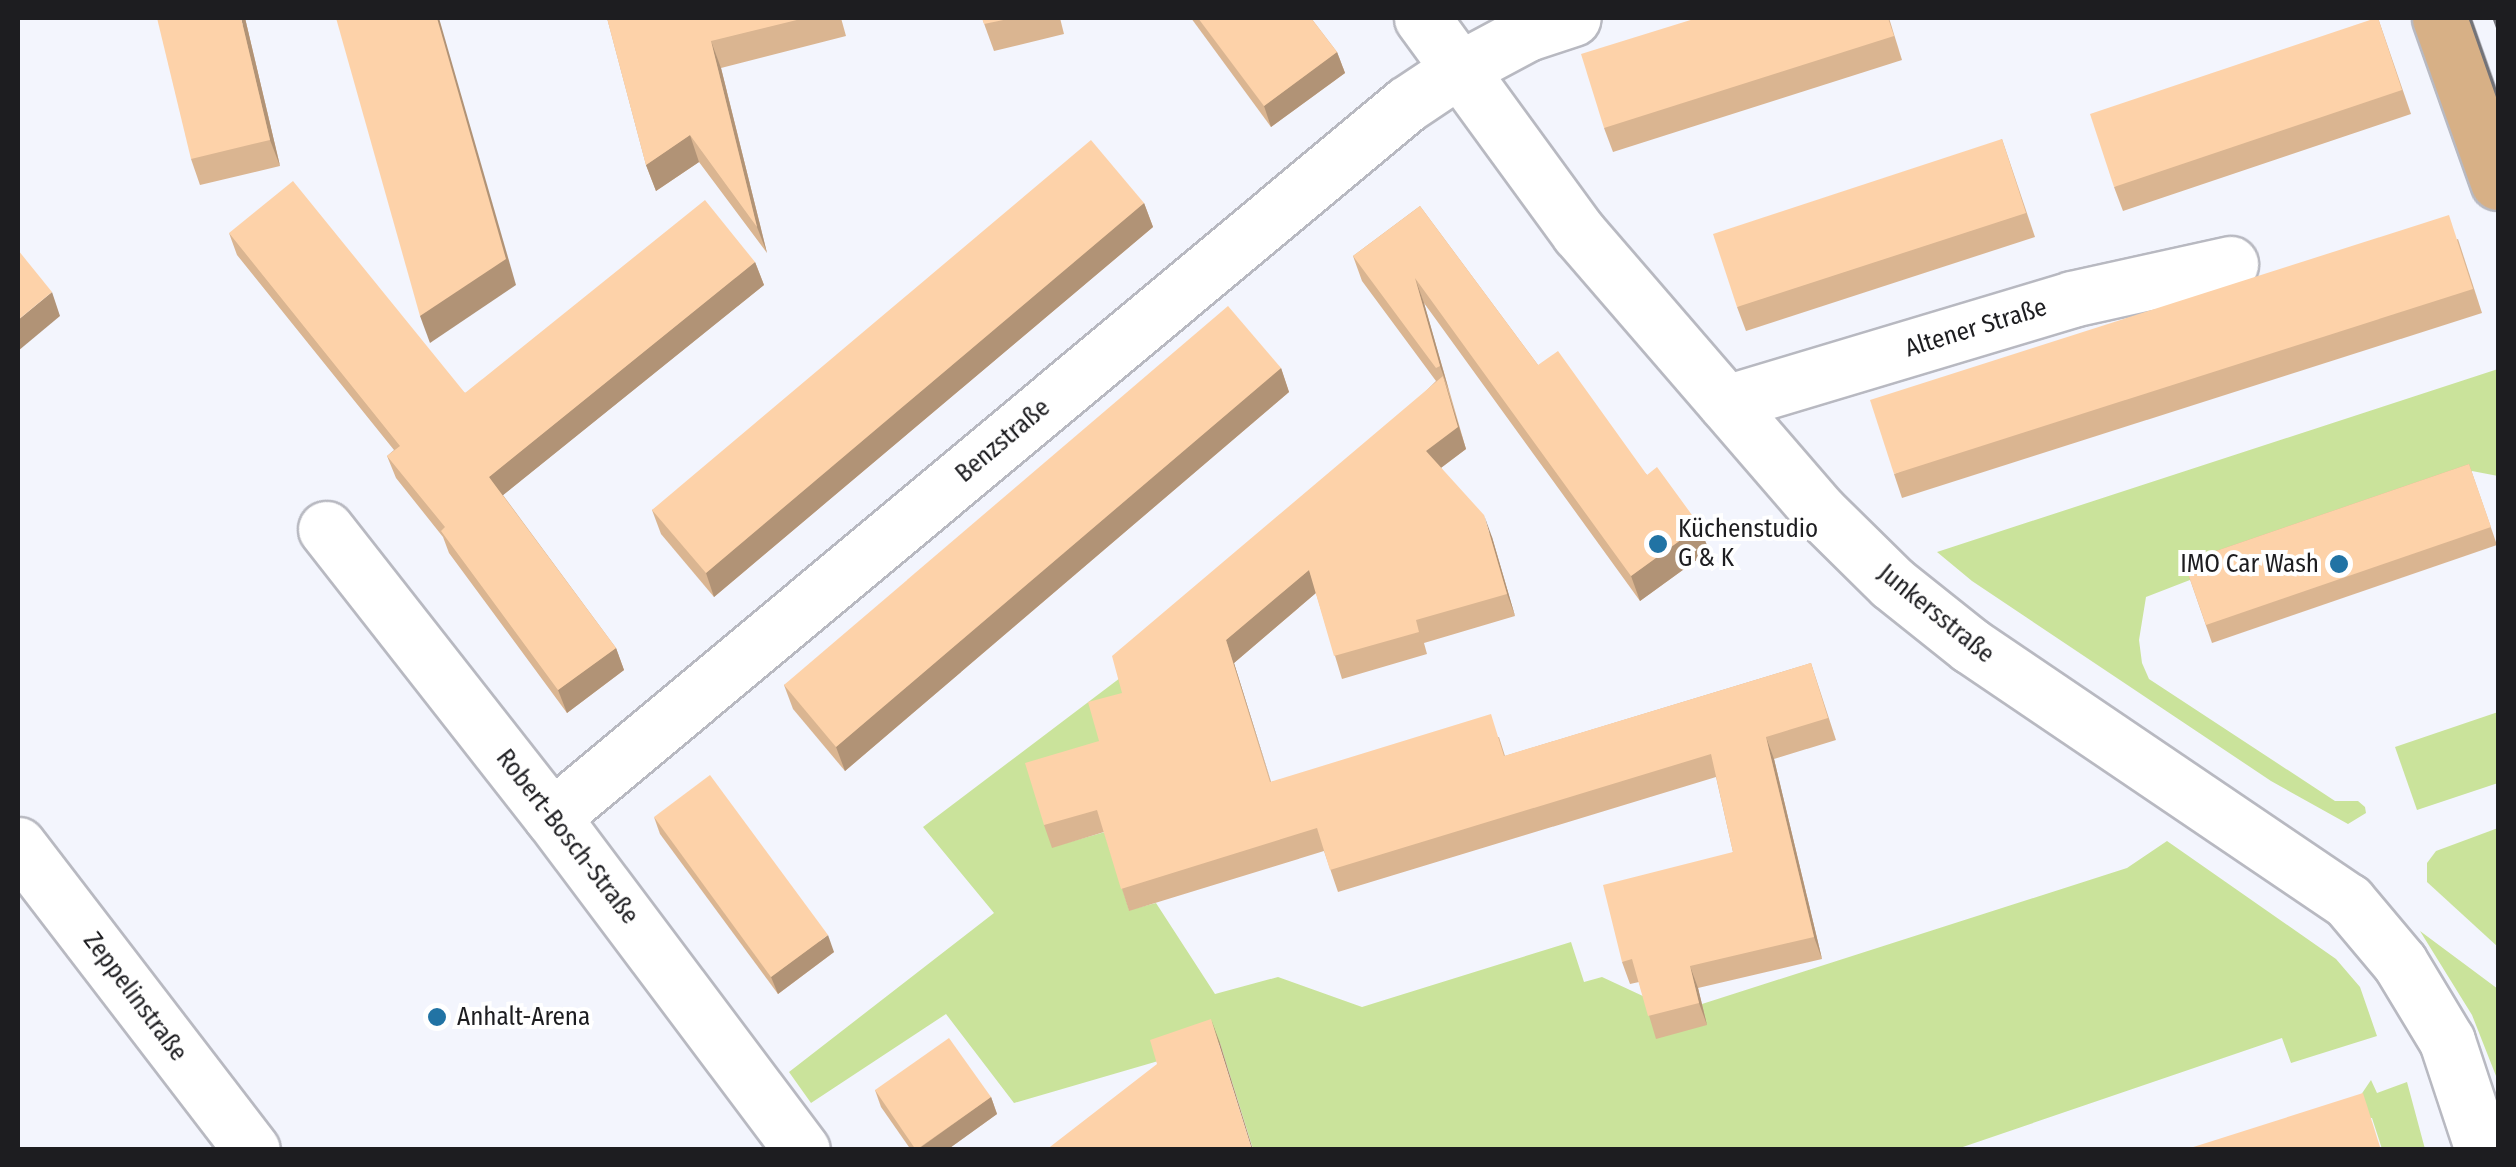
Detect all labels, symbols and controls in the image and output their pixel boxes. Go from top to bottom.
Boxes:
street label: Altener Straße [1902,292,2050,364]
street label: Benzstraße [950,393,1056,489]
place label: Küchenstudio G & K [1678,515,1818,574]
marker: Küchenstudio G & K [1647,533,1669,555]
place label: IMO Car Wash [2180,549,2319,579]
marker: IMO Car Wash [2328,553,2350,575]
street label: Junkersstraße [1872,558,2000,670]
street label: Robert-Bosch-Straße [490,744,644,930]
street label: Zeppelinstraße [77,927,193,1067]
place label: Anhalt-Arena [457,1002,590,1032]
marker: Anhalt-Arena [426,1006,448,1028]

